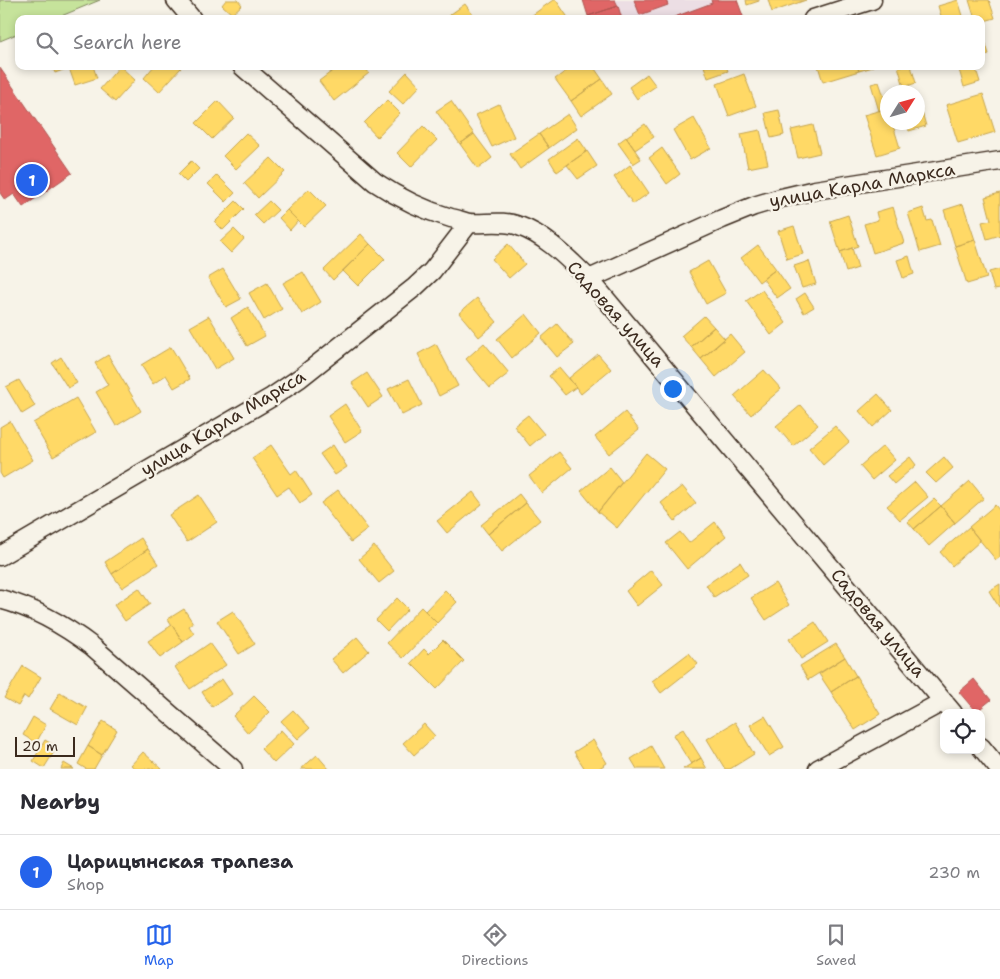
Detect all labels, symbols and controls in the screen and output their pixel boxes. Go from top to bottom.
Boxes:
search box [15,15,985,70]
icon: search [33,29,61,57]
text: Search here [73,30,182,55]
north arrow [880,85,925,130]
street label: улица Карла Маркса [767,157,957,213]
pin: 1 [16,161,48,199]
street label: Садовая улица [562,256,670,372]
street label: улица Карла Маркса [136,364,310,482]
your location [660,376,686,402]
street label: Садовая улица [825,563,931,683]
map controls [940,709,985,754]
button: locate [940,709,985,754]
scale bar [15,734,75,757]
text: 20 m [22,737,58,755]
text: Nearby [20,788,100,816]
text: Царицынская трапеза [67,849,293,874]
text: 1 [32,862,40,883]
text: 230 m [928,862,980,883]
text: Shop [67,874,104,895]
tab: Map [144,921,174,969]
tab: Directions [462,921,528,969]
tab: Saved [816,921,856,969]

